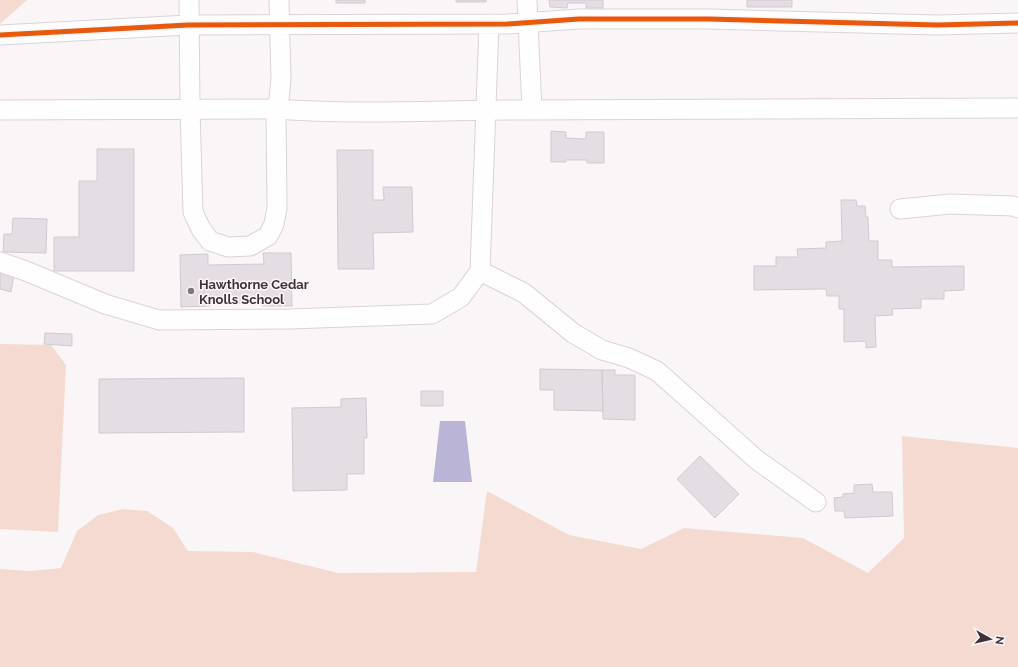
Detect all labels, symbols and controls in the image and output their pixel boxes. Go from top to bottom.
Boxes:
place label: Hawthorne Cedar Knolls School [199,277,309,307]
marker: Hawthorne Cedar Knolls School [186,286,196,296]
north arrow [970,619,1010,659]
text: N [992,635,1006,645]

